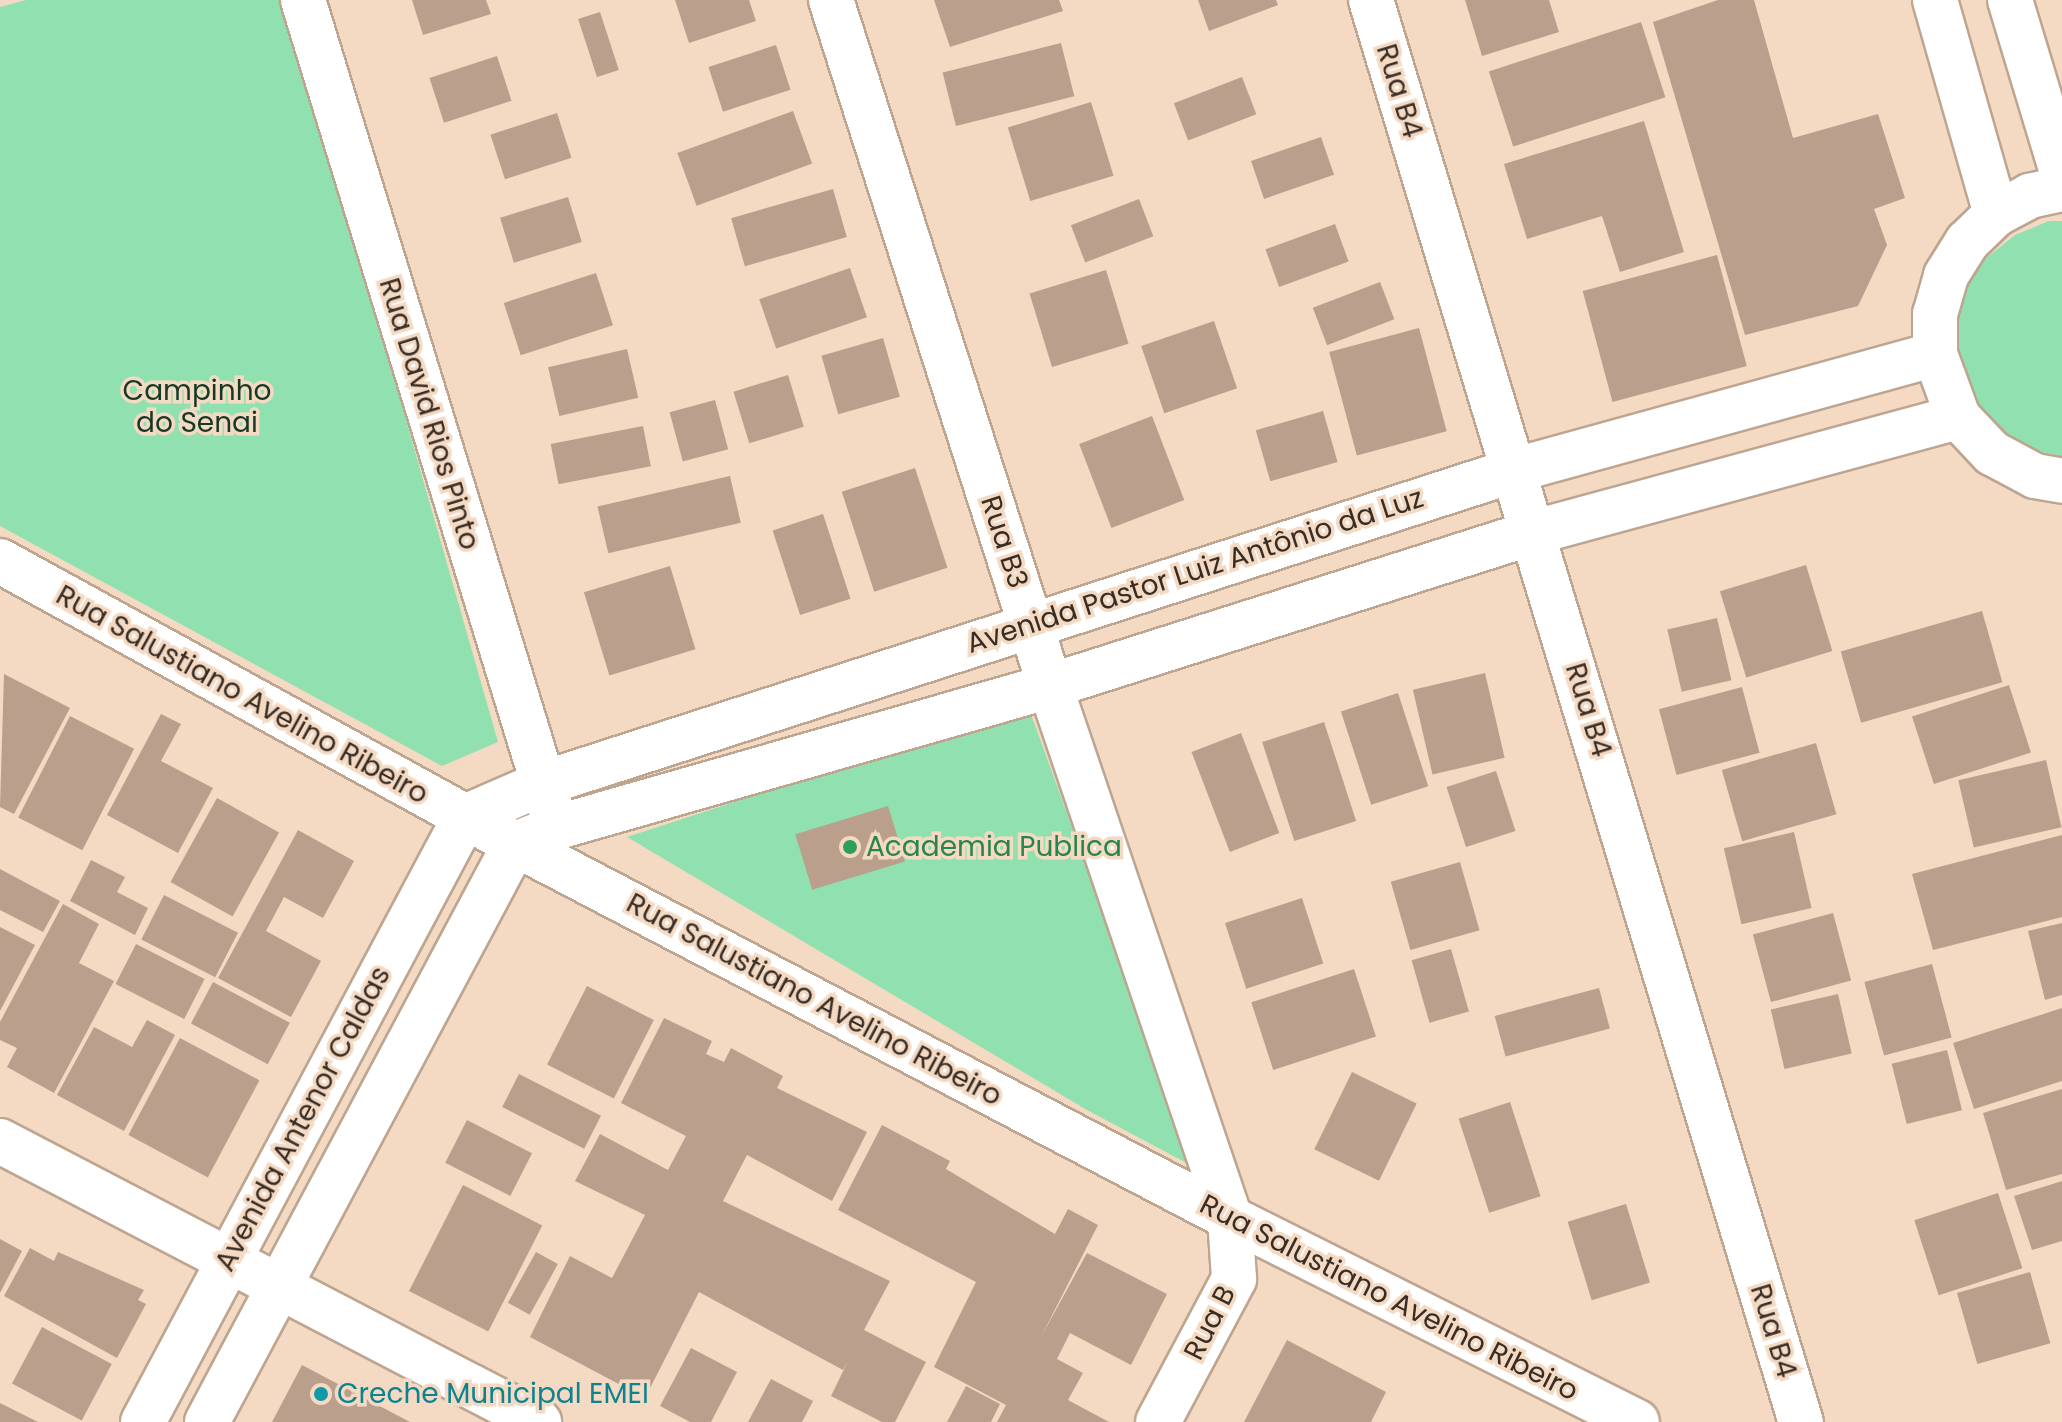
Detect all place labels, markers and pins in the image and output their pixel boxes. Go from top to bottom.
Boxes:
place label: Academia Publica [866,830,1122,864]
marker: Academia Publica [841,838,859,856]
place label: Creche Municipal EMEI [337,1377,649,1411]
marker: Creche Municipal EMEI [312,1385,330,1403]

